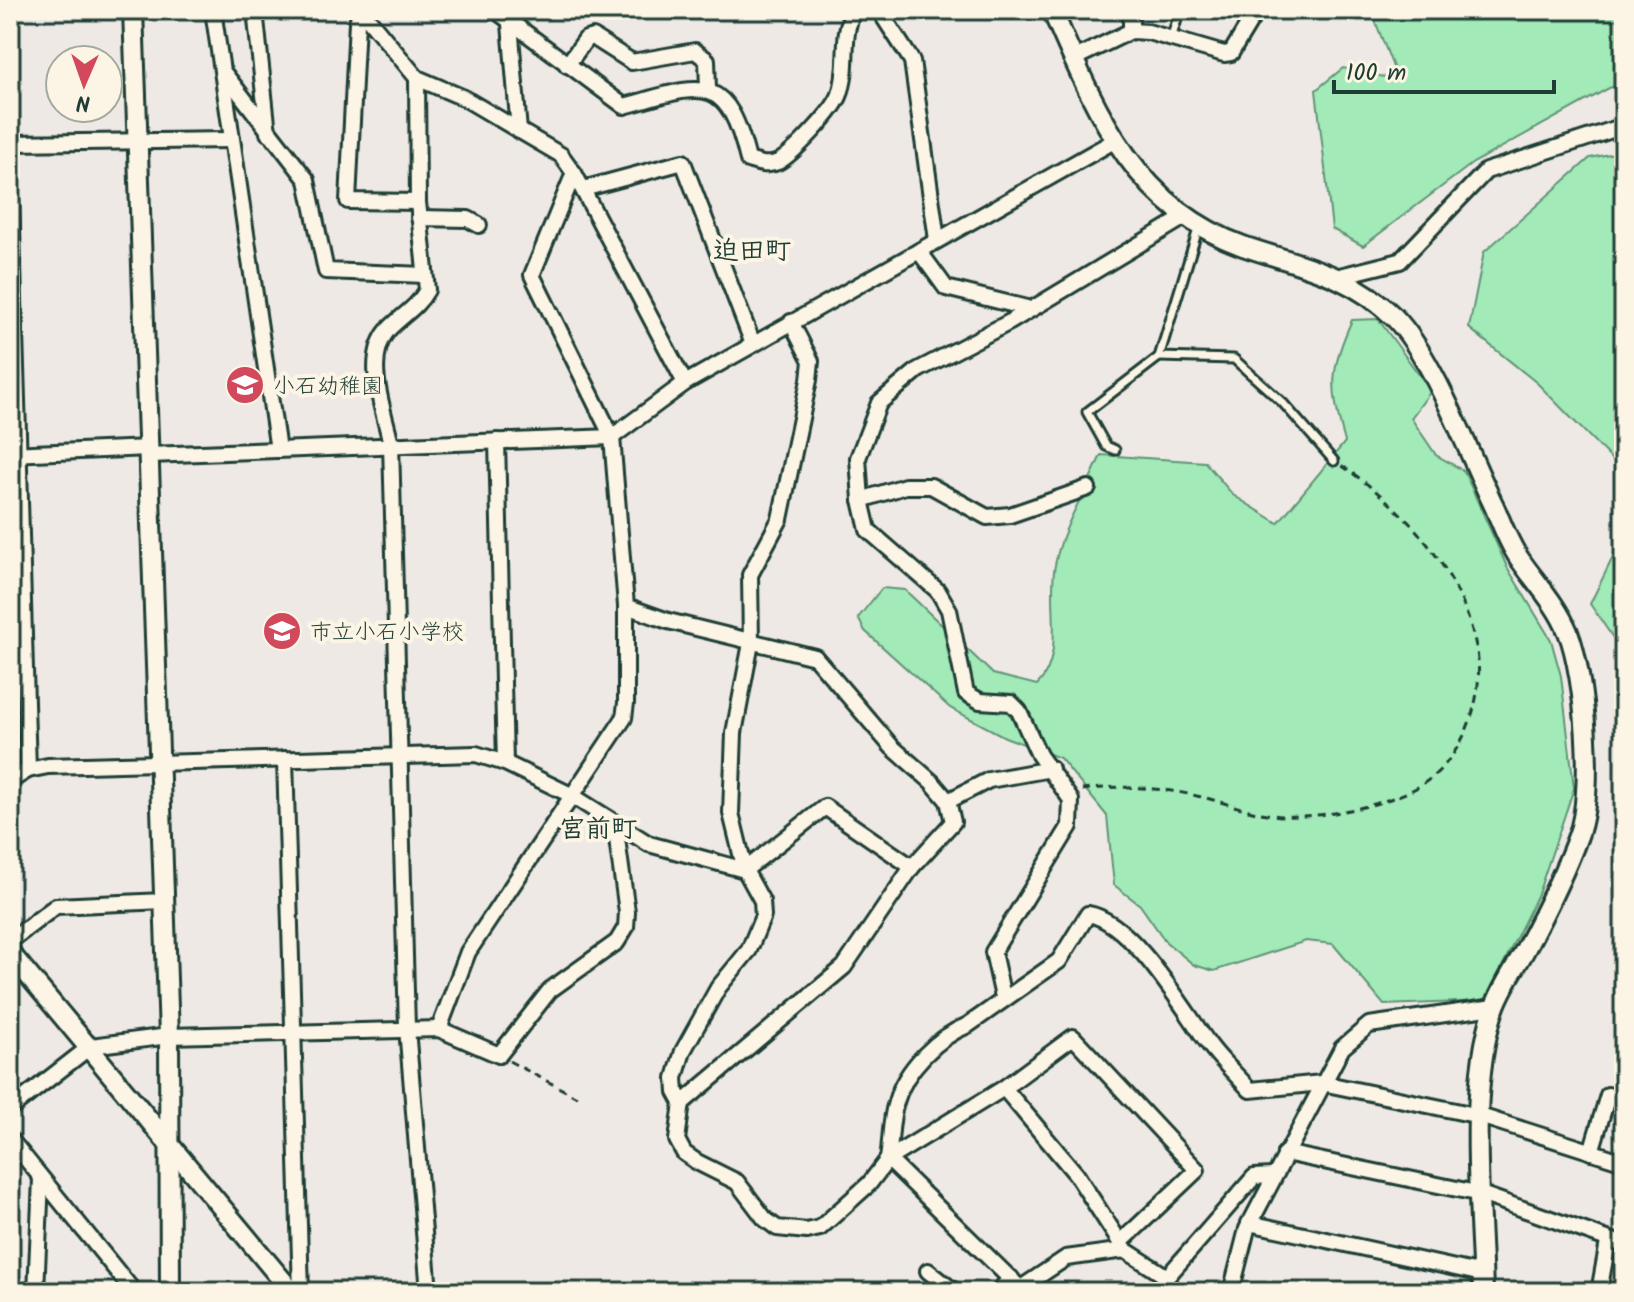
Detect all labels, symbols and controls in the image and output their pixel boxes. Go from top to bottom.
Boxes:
north arrow [44,44,124,124]
scale bar [1334,44,1554,94]
text: 100 m [1346,54,1406,93]
text: N [76,84,91,119]
district label: 迫田町 [713,231,791,273]
school or university icon: 小石幼稚園 [224,364,266,406]
place label: 小石幼稚園 [273,370,383,405]
school or university icon: 市立小石小学校 [261,610,303,652]
place label: 市立小石小学校 [310,616,464,651]
district label: 宮前町 [559,809,637,851]

